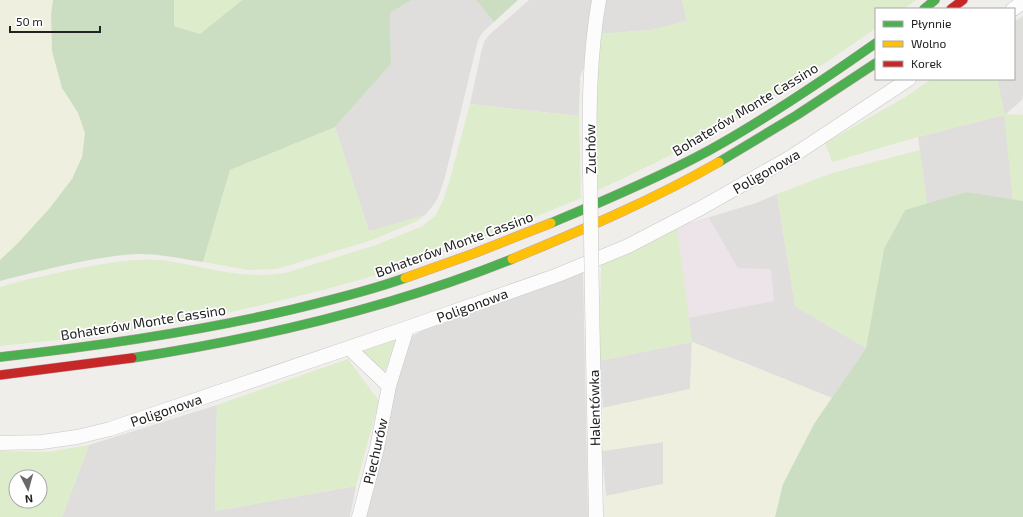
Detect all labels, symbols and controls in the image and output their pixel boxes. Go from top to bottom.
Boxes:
scale bar [10,8,100,34]
legend [875,8,1015,80]
text: 50 m [16,14,43,28]
text: Płynnie [911,16,951,30]
text: Wolno [911,36,947,50]
text: Korek [911,56,942,70]
street label: Bohaterów Monte Cassino [669,59,821,159]
street label: Zuchów [581,123,599,174]
street label: Poligonowa [729,145,803,197]
street label: Bohaterów Monte Cassino [373,207,535,281]
street label: Poligonowa [434,284,510,326]
street label: Bohaterów Monte Cassino [59,301,227,343]
street label: Halentówka [585,370,603,446]
street label: Poligonowa [128,390,204,430]
street label: Piechurów [359,416,391,486]
north arrow [8,469,48,509]
text: N [24,493,34,506]

